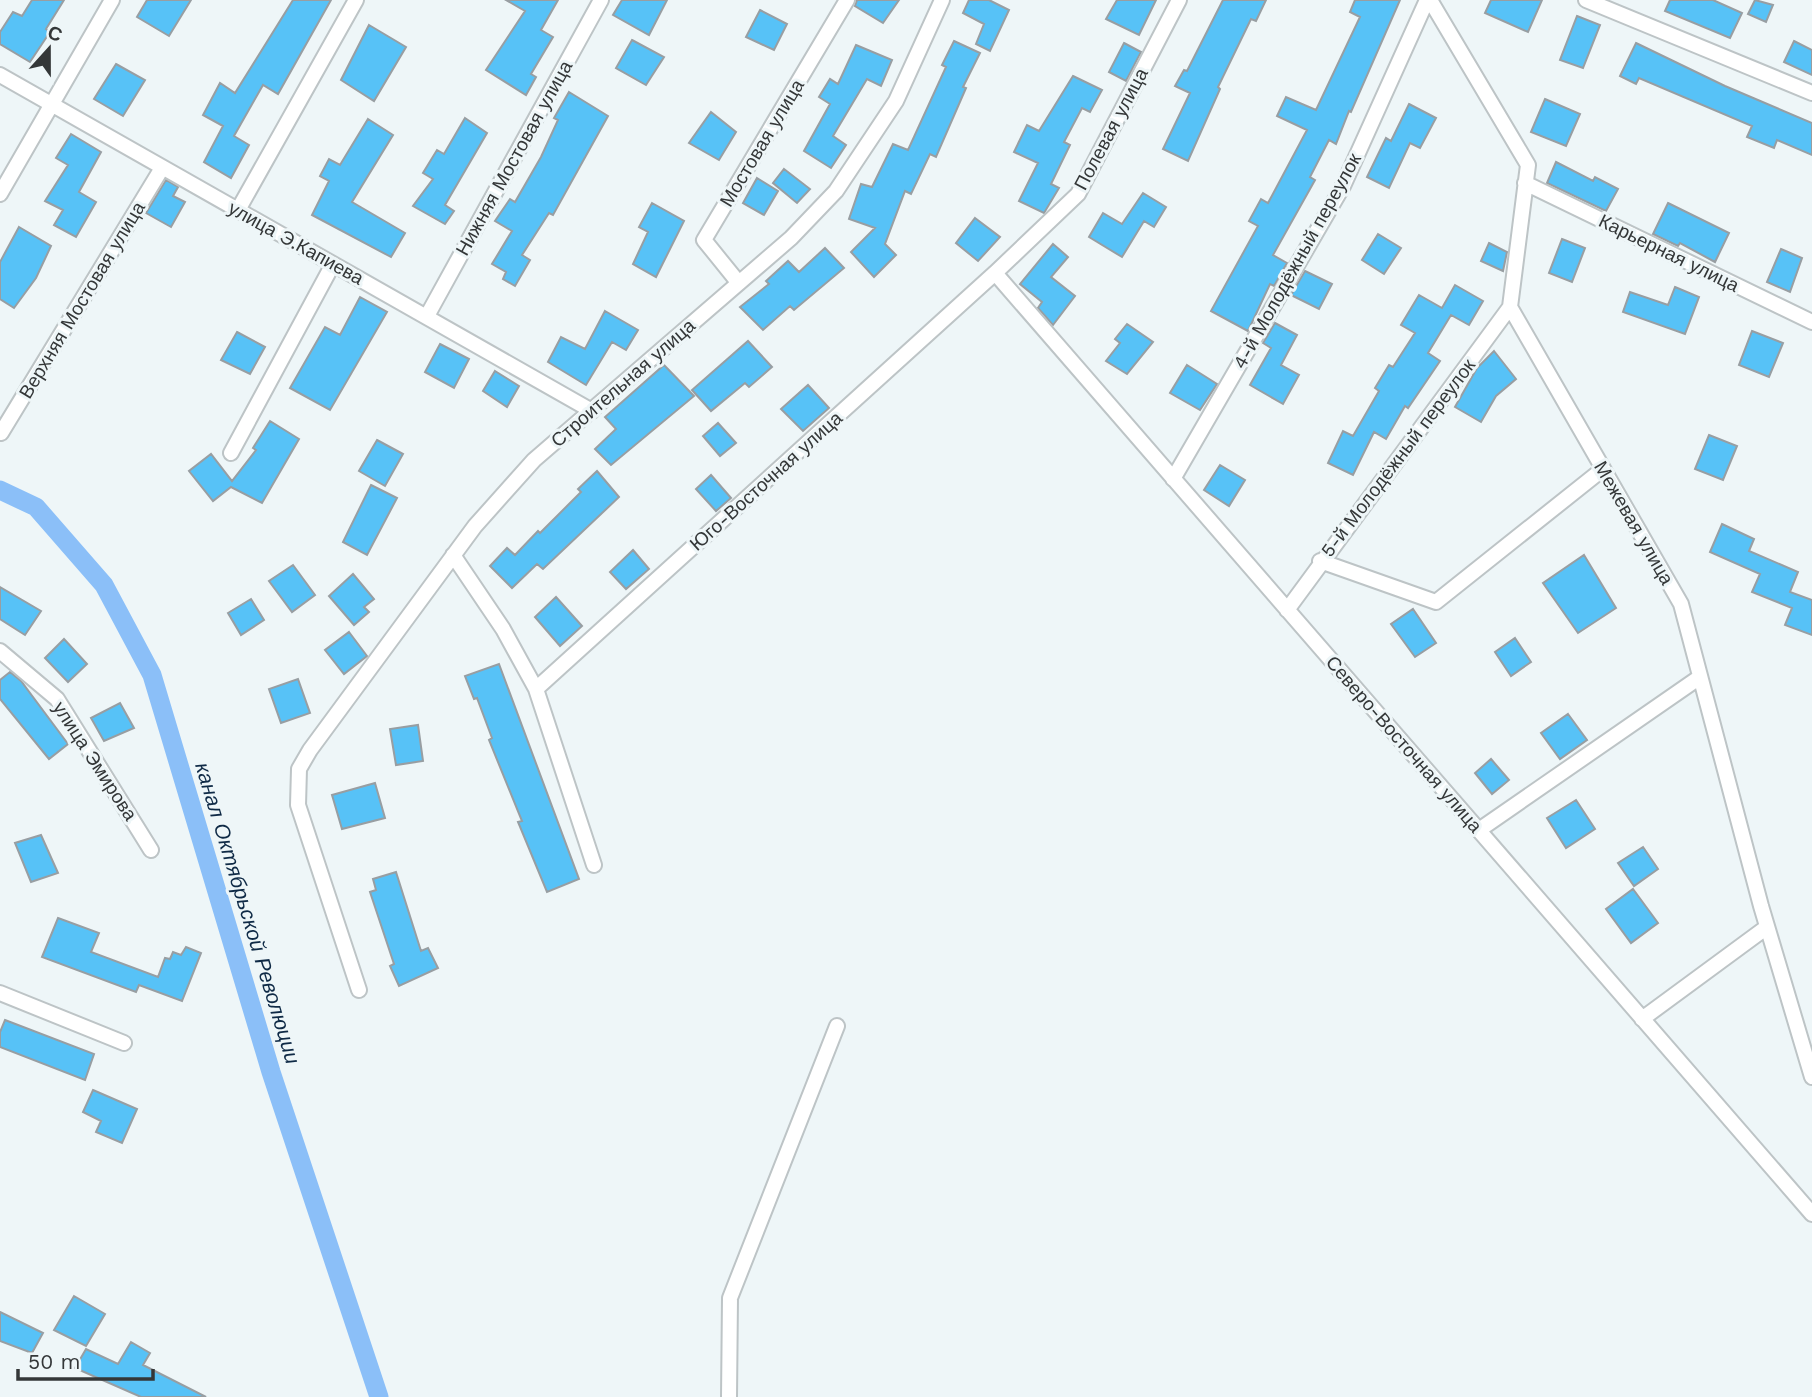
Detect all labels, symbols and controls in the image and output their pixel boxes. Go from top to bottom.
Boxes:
north arrow [14,14,84,84]
text: С [44,20,66,47]
street label: Нижняя Мостовая улица [451,56,577,259]
street label: Полевая улица [1069,64,1153,194]
street label: Мостовая улица [715,75,809,211]
street label: 4-й Молодёжный переулок [1228,149,1366,373]
street label: улица Э.Капиева [224,196,368,290]
street label: Верхняя Мостовая улица [14,197,150,402]
street label: Карьерная улица [1595,209,1743,297]
street label: Строительная улица [546,314,700,452]
street label: 5-й Молодёжный переулок [1316,354,1480,562]
street label: Юго-Восточная улица [685,406,847,556]
street label: Межевая улица [1589,457,1679,589]
street label: Северо-Восточная улица [1321,651,1487,837]
street label: улица Эмирова [48,697,142,825]
water label: канал Октябрьской Революции [190,759,306,1067]
scale bar [18,1338,152,1382]
text: 50 m [28,1349,80,1374]

